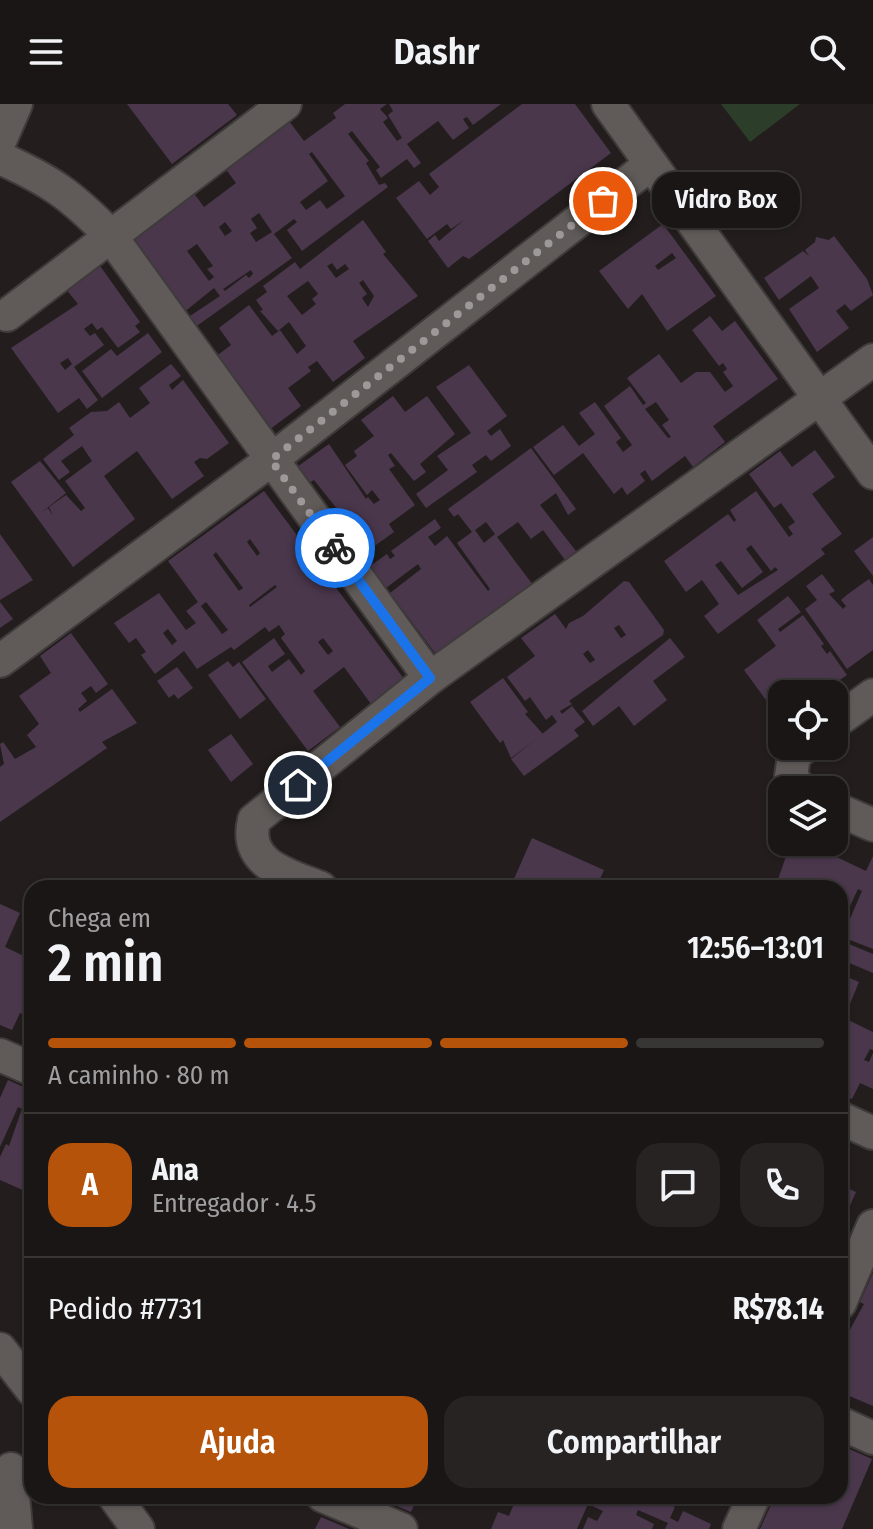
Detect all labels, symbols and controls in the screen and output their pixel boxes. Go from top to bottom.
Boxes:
icon: menu [24,30,68,74]
text: Dashr [393,30,480,74]
icon: search [805,30,849,74]
pin [569,167,637,235]
callout: Vidro Box [651,173,799,229]
icon: bag [581,179,625,223]
text: Vidro Box [675,184,777,215]
courier [295,508,375,588]
icon: bike [313,526,357,570]
map controls [768,680,848,856]
button: locate [768,680,848,760]
pin [264,751,332,819]
icon: home [276,763,320,807]
button: layers [768,776,848,856]
text: Chega em [48,903,151,934]
text: 12:56–13:01 [687,930,824,966]
text: 2 min [48,932,164,995]
text: A caminho · 80 m [48,1060,229,1091]
button: chat [636,1143,720,1227]
button: phone [740,1143,824,1227]
text: Ana [152,1152,199,1188]
text: A [82,1167,98,1203]
text: Entregador · 4.5 [152,1188,317,1219]
text: Pedido #7731 [48,1291,203,1327]
text: R$78.14 [733,1291,824,1327]
button: Ajuda [48,1396,428,1488]
button: Compartilhar [444,1396,824,1488]

